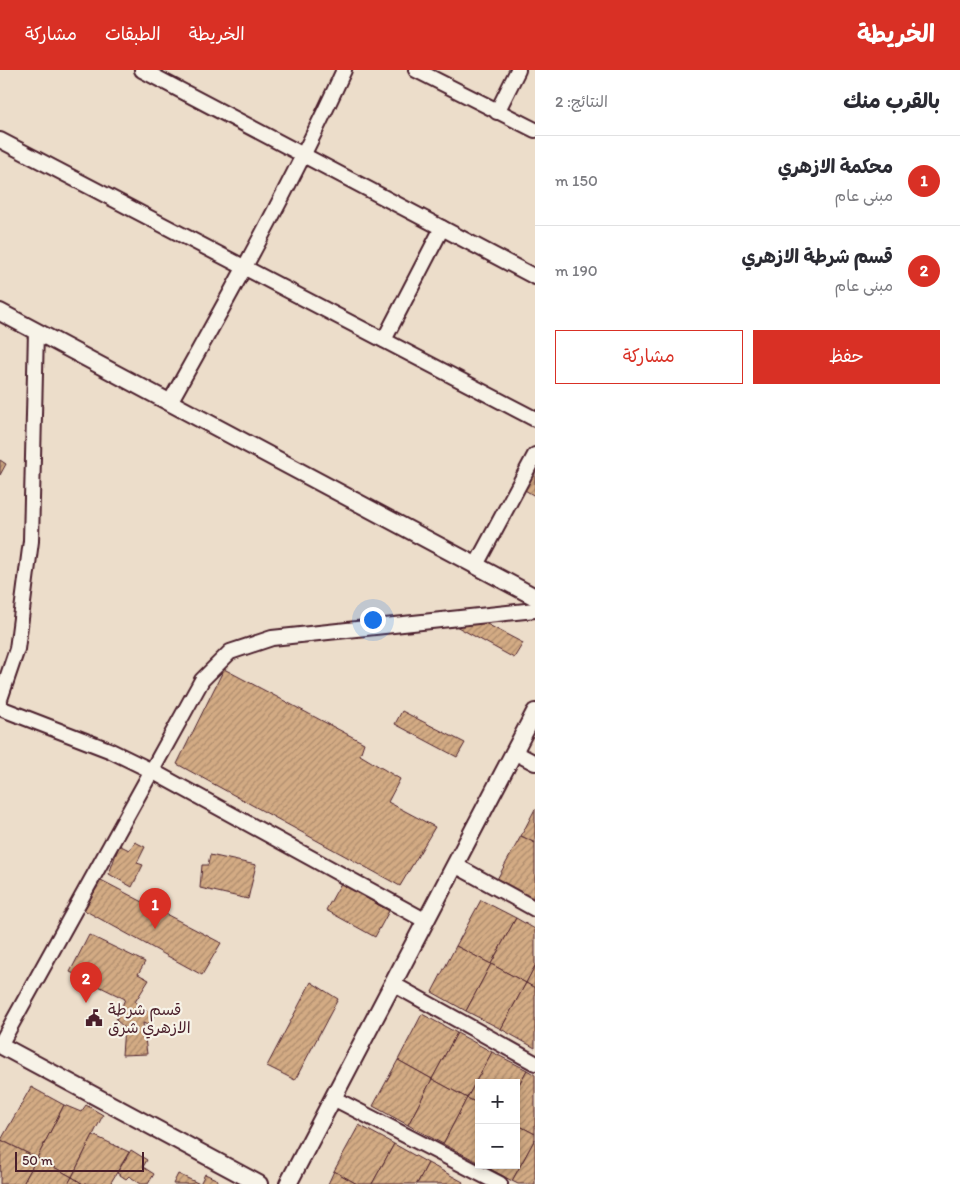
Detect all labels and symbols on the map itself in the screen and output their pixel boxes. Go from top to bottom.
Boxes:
your location [360,607,386,633]
pin: 1 [139,888,171,929]
pin: 2 [70,962,102,1003]
place label: قسم شرطة الازهري شرق [108,1000,191,1039]
public building icon: قسم شرطة الازهري شرق [84,1008,104,1028]
scale bar [15,1149,144,1172]

